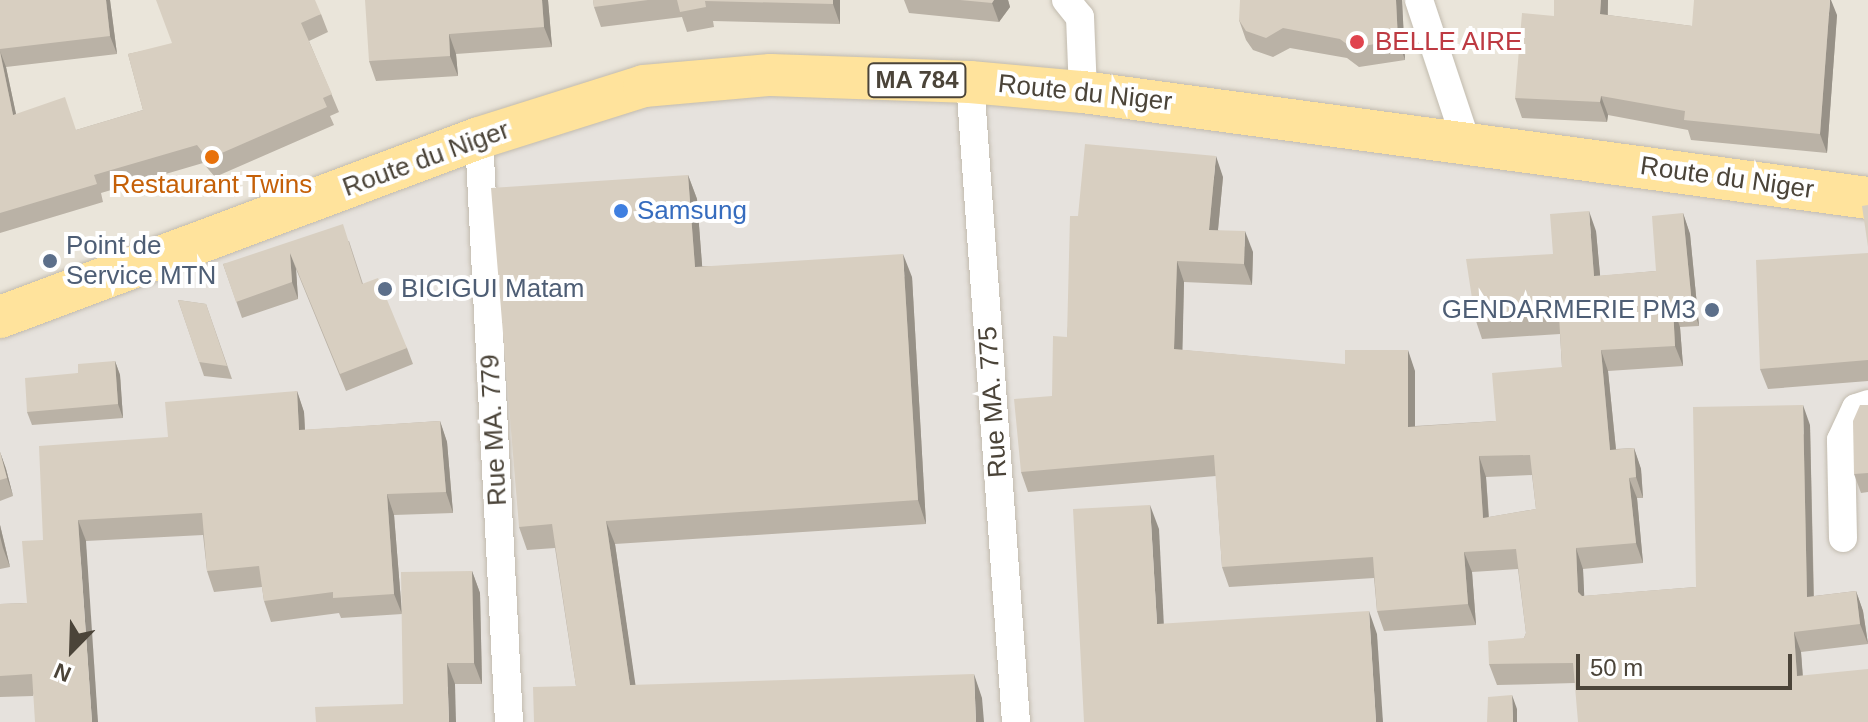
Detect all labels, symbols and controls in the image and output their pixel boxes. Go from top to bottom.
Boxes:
place label: BELLE AIRE [1375,26,1524,58]
marker: BELLE AIRE [1346,31,1368,53]
road number: MA 784 [865,60,969,100]
street label: Route du Niger [996,68,1174,118]
street label: Route du Niger [338,114,514,204]
marker: Restaurant Twins [203,148,221,166]
street label: Route du Niger [1638,150,1816,206]
place label: Restaurant Twins [112,169,312,201]
place label: Samsung [637,195,747,227]
marker: Samsung [612,202,630,220]
place label: Point de Service MTN [66,230,216,292]
marker: Point de Service MTN [41,252,59,270]
place label: BICIGUI Matam [401,273,584,305]
marker: BICIGUI Matam [376,280,394,298]
place label: GENDARMERIE PM3 [1442,294,1696,326]
marker: GENDARMERIE PM3 [1703,301,1721,319]
street label: Rue MA. 775 [972,325,1014,479]
street label: Rue MA. 779 [474,353,514,507]
north arrow [32,610,112,690]
scale bar [1580,638,1796,688]
text: 50 m [1590,654,1643,681]
text: N [50,658,75,687]

